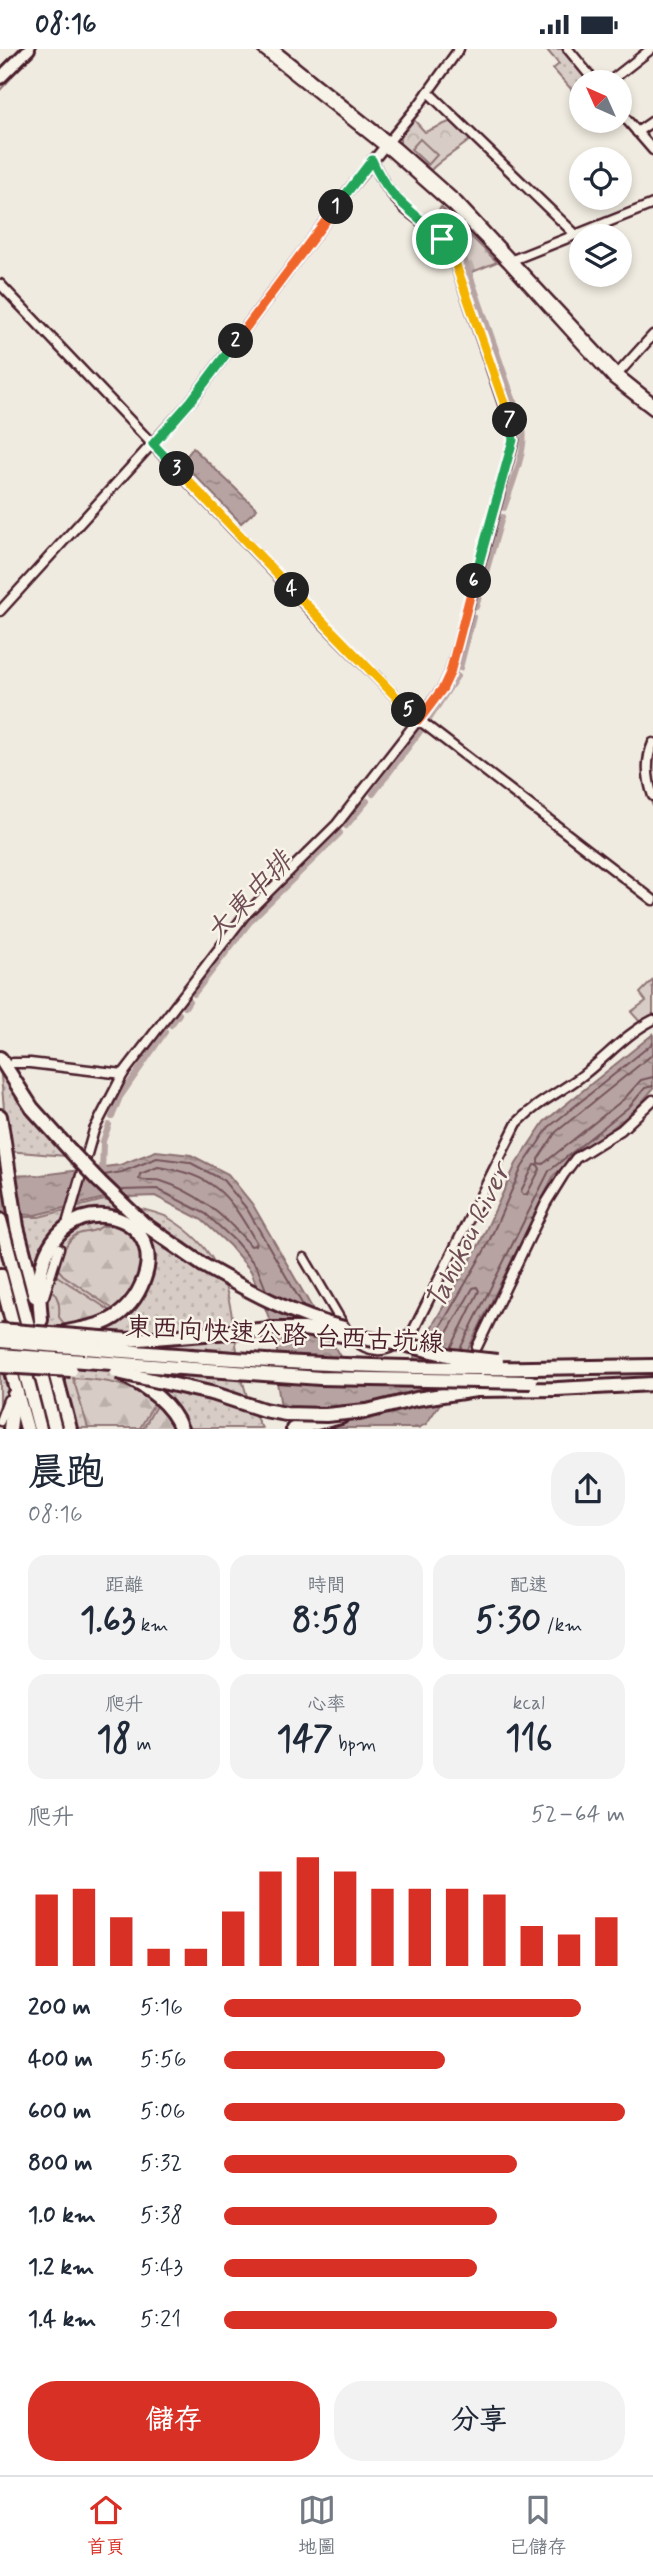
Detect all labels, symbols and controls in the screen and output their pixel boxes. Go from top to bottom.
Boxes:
text: 08:16 [35,8,97,42]
north arrow [569,70,632,133]
map controls [569,70,632,287]
button: locate [569,147,632,210]
pin: 1 [318,189,354,225]
text: 1 [331,194,340,219]
pin [412,209,472,269]
icon: arrive [423,220,461,258]
button: layers [569,224,632,287]
pin: 2 [218,323,254,359]
text: 2 [231,328,240,353]
pin: 7 [492,403,528,437]
text: 7 [504,407,515,432]
pin: 3 [160,451,194,487]
text: 3 [172,456,181,481]
pin: 6 [456,563,491,599]
text: 6 [469,568,478,593]
pin: 4 [274,573,310,607]
text: 4 [286,577,297,602]
pin: 5 [392,693,426,727]
text: 5 [403,697,414,722]
water label: 大東中排 [198,842,304,952]
water label: Tahukou River [418,1154,522,1316]
street label: 東西向快速公路 台西古坑線 [125,1311,445,1361]
text: 晨跑 [28,1449,104,1498]
button: share [551,1452,625,1526]
text: 08:16 [28,1500,83,1530]
text: 距離 [105,1573,143,1598]
text: 時間 [307,1573,346,1598]
text: 配速 [510,1573,548,1598]
text: 1.63 [80,1598,136,1644]
text: 8:58 [292,1598,361,1644]
text: 5:30 [475,1598,541,1644]
text: km [136,1613,168,1638]
text: /km [541,1613,582,1638]
text: kcal [513,1691,545,1716]
text: 爬升 [105,1692,143,1717]
text: 心率 [307,1692,346,1717]
text: 116 [505,1716,552,1762]
text: 18 [97,1717,131,1763]
text: 147 [277,1717,333,1763]
text: m [131,1732,152,1757]
text: bpm [333,1732,376,1757]
text: 52–64 m [531,1800,625,1830]
text: 爬升 [28,1803,74,1833]
text: 200 m [28,1993,91,2023]
text: 5:16 [140,1993,183,2023]
text: 400 m [28,2045,93,2075]
text: 5:56 [140,2045,186,2075]
text: 600 m [28,2097,91,2127]
text: 5:06 [140,2097,186,2127]
text: 800 m [28,2149,92,2179]
text: 5:32 [140,2149,182,2179]
text: 1.0 km [28,2201,96,2231]
text: 5:38 [140,2201,183,2231]
text: 1.2 km [28,2253,94,2283]
text: 5:43 [140,2253,183,2283]
text: 1.4 km [28,2305,96,2335]
text: 5:21 [140,2305,181,2335]
button: 儲存 [28,2381,320,2461]
button: 分享 [334,2381,625,2461]
tab: 首頁 [87,2491,125,2560]
tab: 地圖 [298,2491,336,2560]
tab: 已儲存 [509,2491,566,2560]

